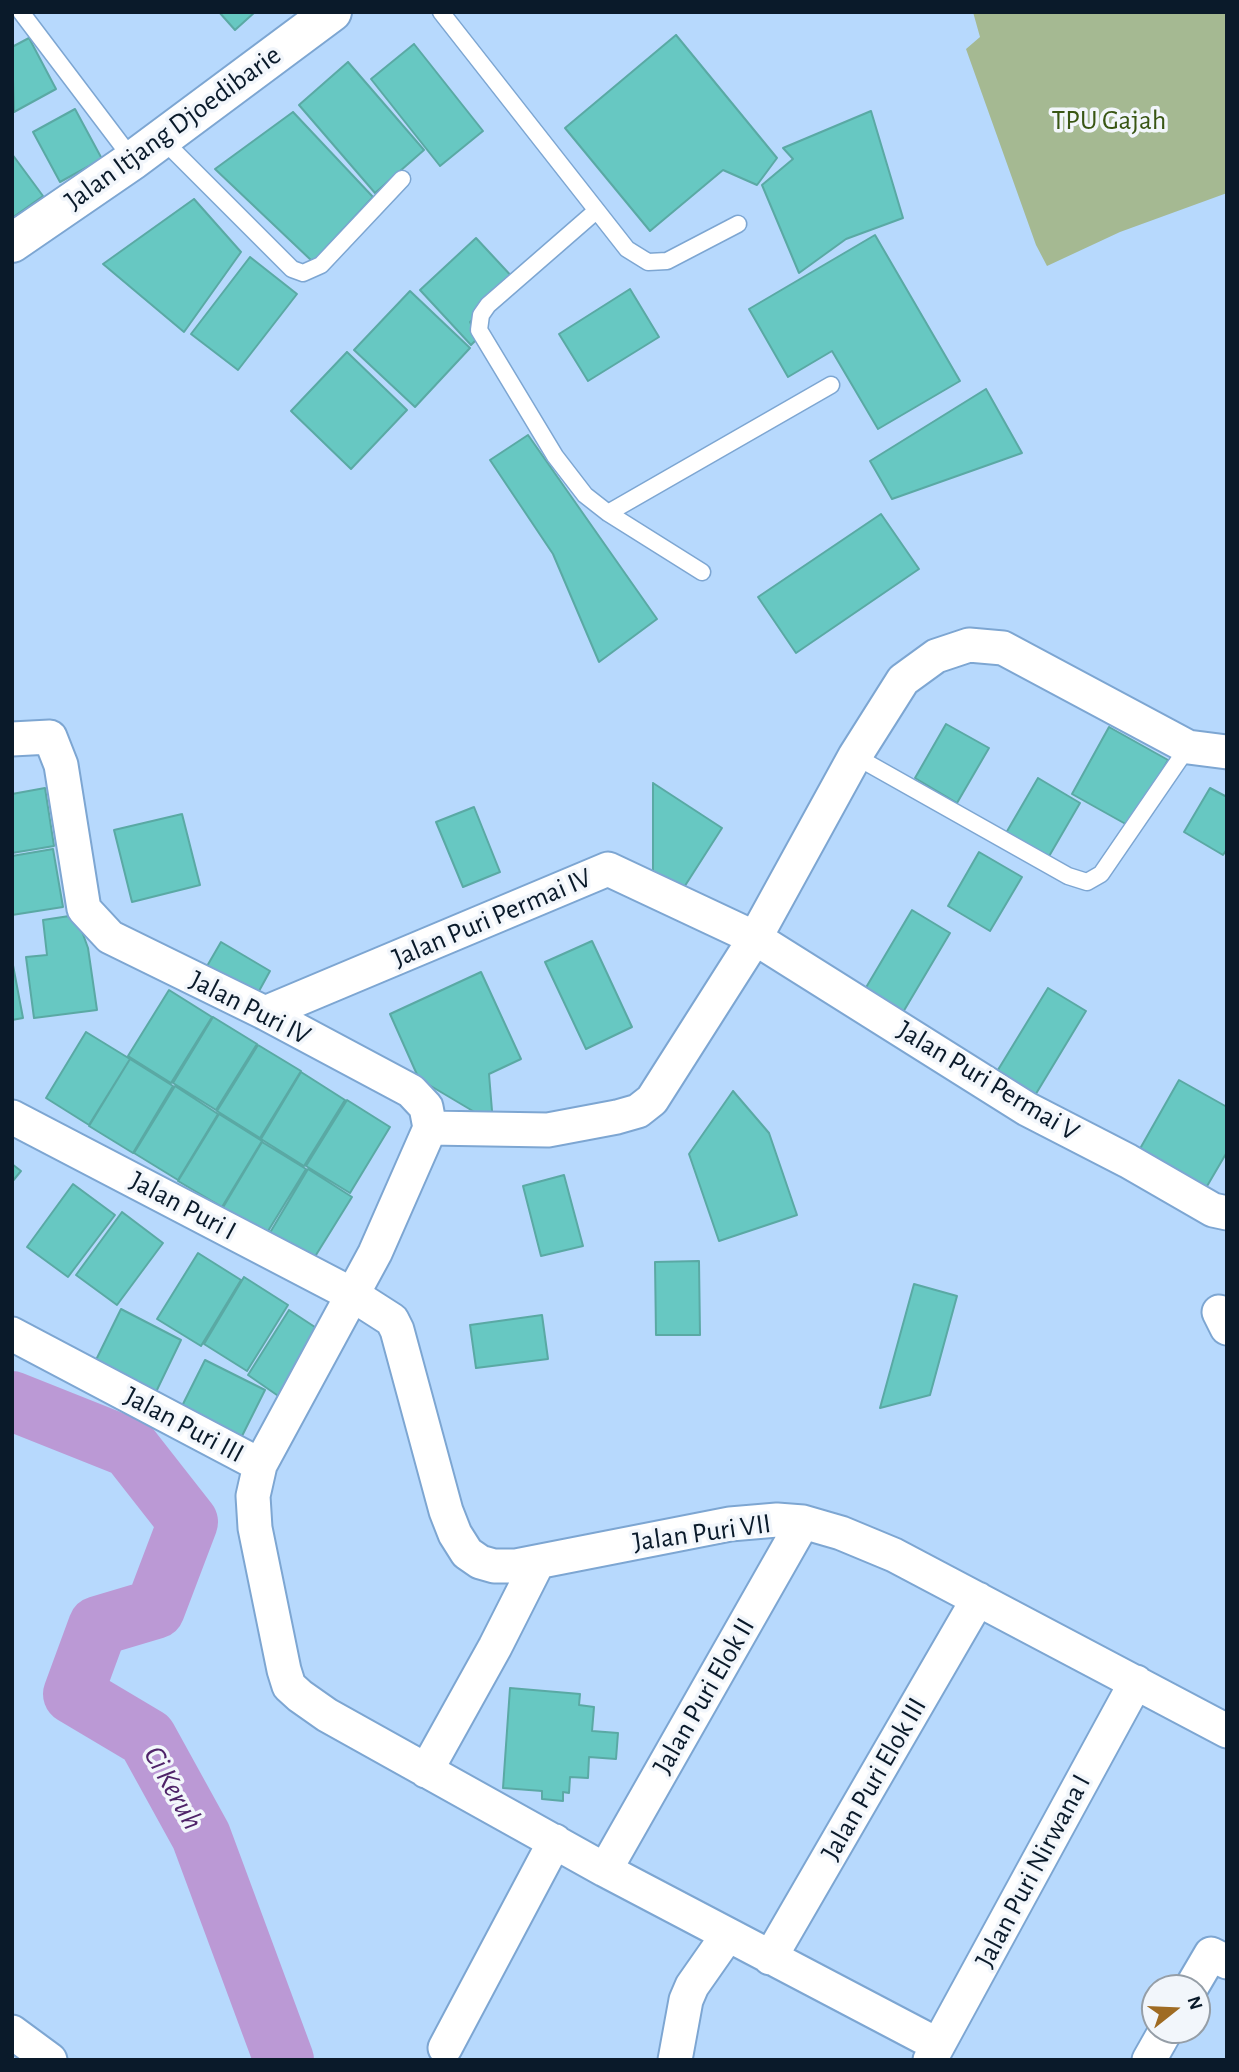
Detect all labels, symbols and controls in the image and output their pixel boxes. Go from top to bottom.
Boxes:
street label: Jalan Itjang Djoedibarie [58,38,288,218]
park label: TPU Gajah [1052,104,1166,138]
street label: Jalan Puri Permai IV [387,861,597,975]
street label: Jalan Puri IV [184,963,316,1053]
street label: Jalan Puri Permai V [891,1014,1085,1148]
street label: Jalan Puri I [124,1164,242,1248]
street label: Jalan Puri III [118,1379,250,1471]
street label: Jalan Puri VII [631,1507,773,1559]
street label: Jalan Puri Elok II [646,1612,762,1780]
street label: Jalan Puri Elok III [814,1692,934,1866]
water label: Ci Keruh [135,1740,211,1836]
street label: Jalan Puri Nirwana I [968,1769,1098,1973]
north arrow [1141,1974,1211,2044]
text: N [1183,1994,1206,2012]

